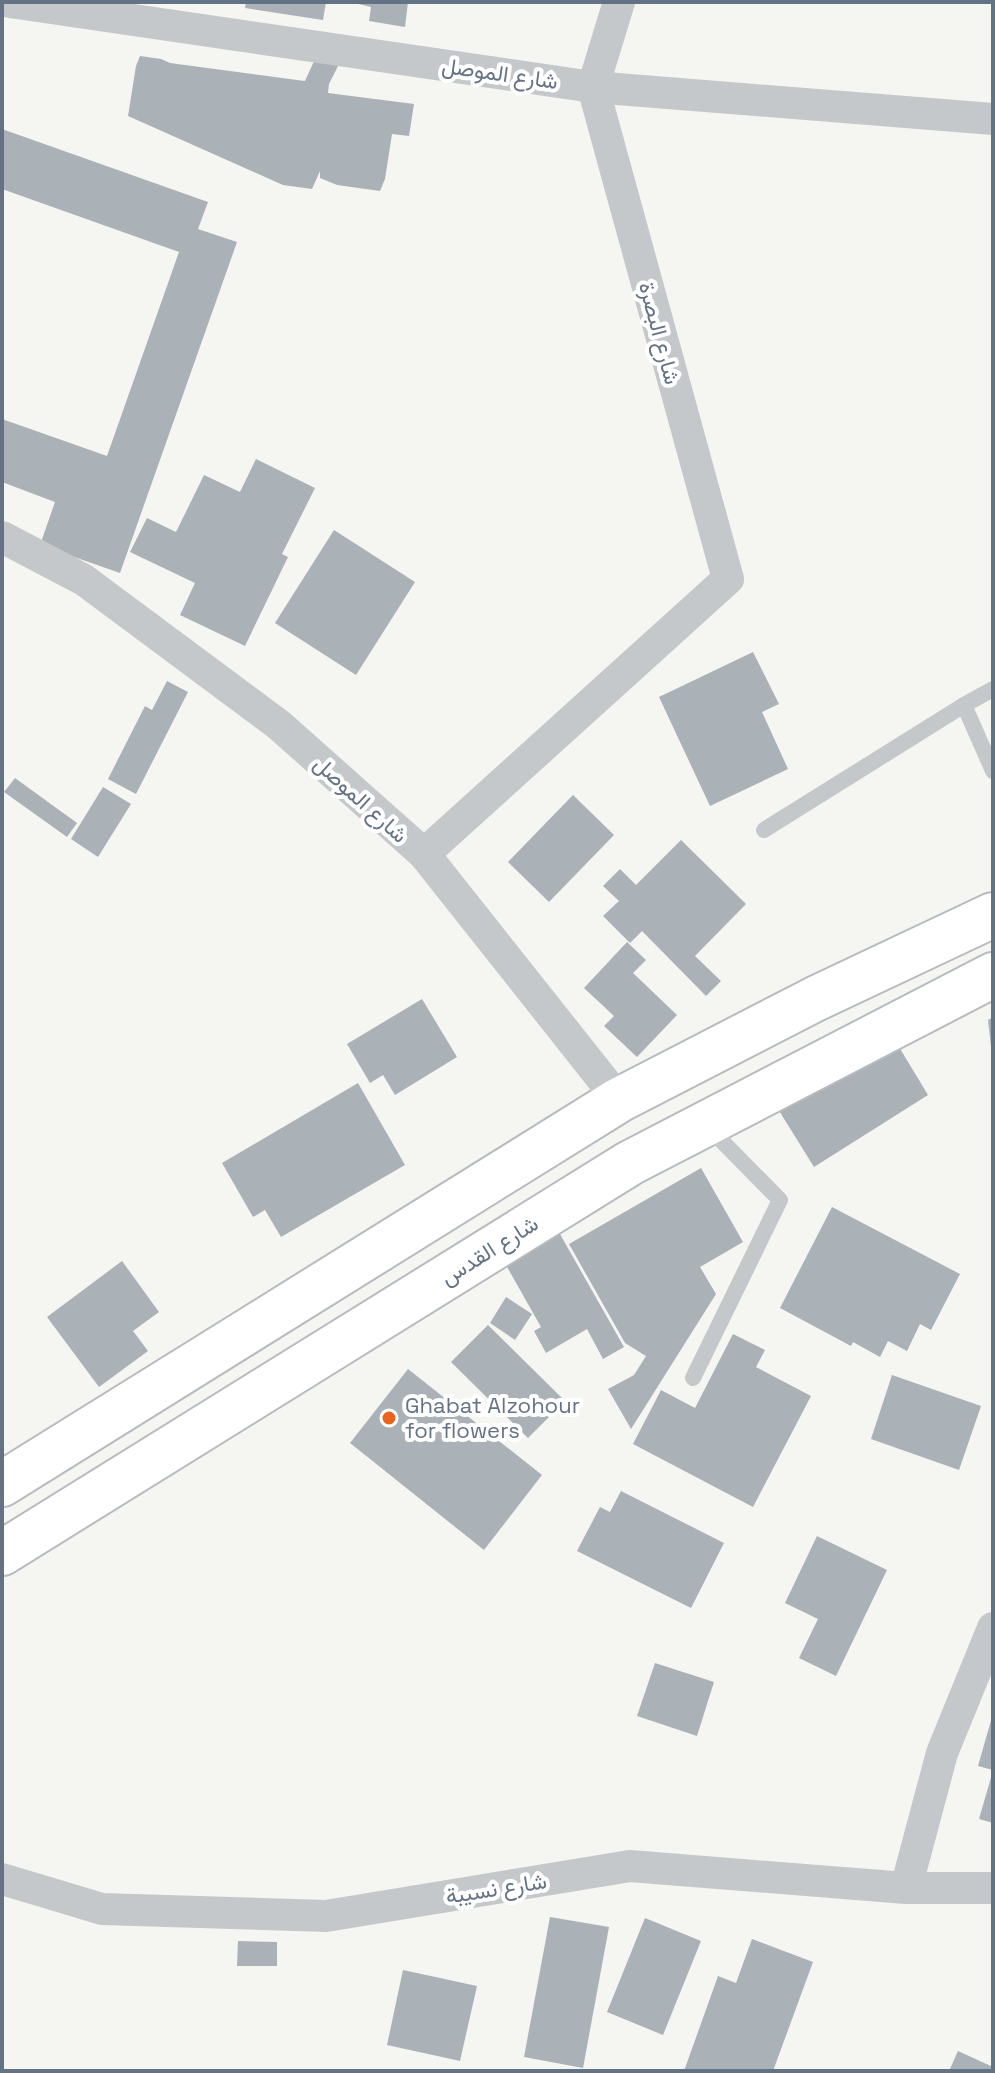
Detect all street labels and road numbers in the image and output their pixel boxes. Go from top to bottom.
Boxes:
street label: شارع الموصل [440,51,560,96]
street label: شارع البصرة [632,279,687,388]
street label: شارع الموصل [308,749,414,849]
street label: شارع القدس [435,1209,544,1292]
street label: شارع نسيبة [444,1866,549,1911]

